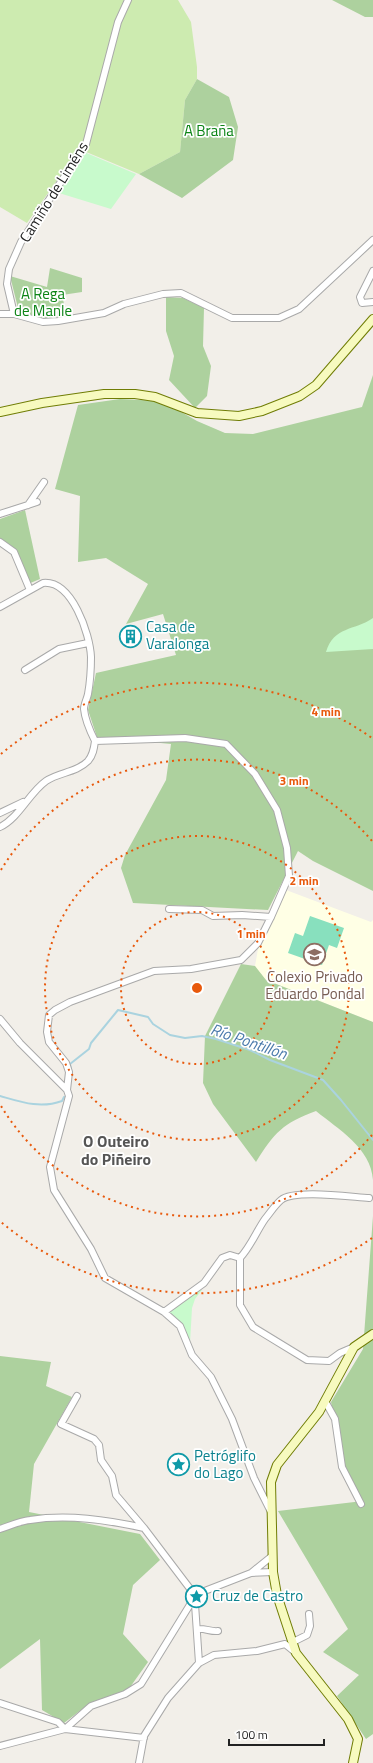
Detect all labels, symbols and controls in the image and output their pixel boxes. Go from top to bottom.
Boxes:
park label: A Braña [184,119,234,142]
street label: Camiño de Liméns [13,137,94,247]
park label: A Rega de Manle [14,282,72,322]
place label: Casa de Varalonga [146,615,210,655]
building icon: Casa de Varalonga [117,623,143,649]
text: 4 min [311,702,341,721]
text: 3 min [279,771,309,790]
text: 2 min [289,871,319,890]
text: 1 min [236,924,266,943]
school or university icon: Colexio Privado Eduardo Pondal [302,941,328,967]
place label: Colexio Privado Eduardo Pondal [265,965,365,1005]
centre of rings [190,981,204,995]
water label: Río Pontillón [208,1017,291,1066]
district label: O Outeiro do Piñeiro [81,1129,151,1171]
place label: Petróglifo do Lago [194,1444,256,1484]
place icon: Petróglifo do Lago [166,1452,192,1478]
place icon: Cruz de Castro [183,1583,209,1609]
place label: Cruz de Castro [212,1584,303,1607]
scale bar [229,1721,324,1747]
text: 100 m [235,1725,268,1744]

